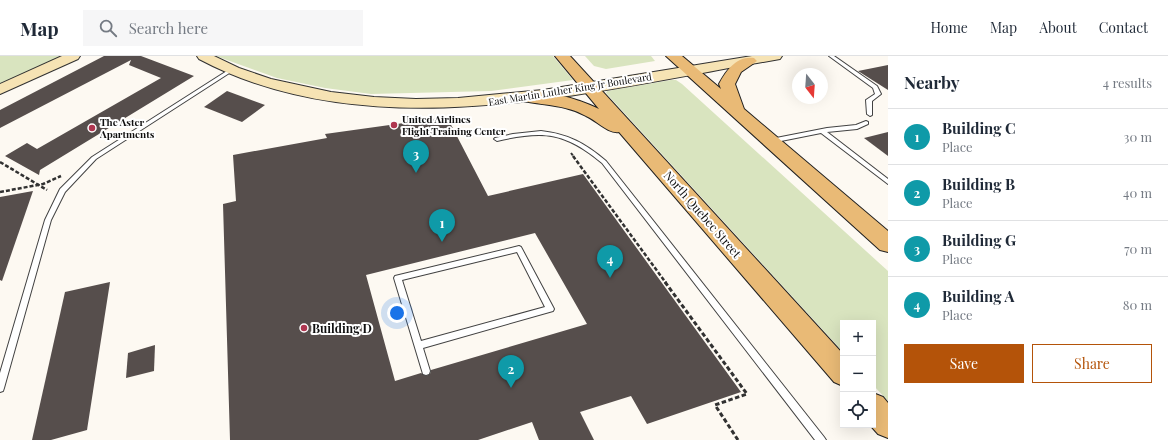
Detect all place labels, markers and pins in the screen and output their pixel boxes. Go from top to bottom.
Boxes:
place label: United Airlines Flight Training Center [402,112,506,138]
place label: The Aster Apartments [99,115,155,141]
marker: United Airlines Flight Training Center [389,120,399,130]
marker: The Aster Apartments [87,123,97,133]
pin: 3 [403,140,429,173]
pin: 1 [429,209,455,242]
pin: 4 [597,245,623,278]
place label: Building D [312,320,372,336]
marker: Building D [299,323,309,333]
pin: 2 [498,355,524,388]

